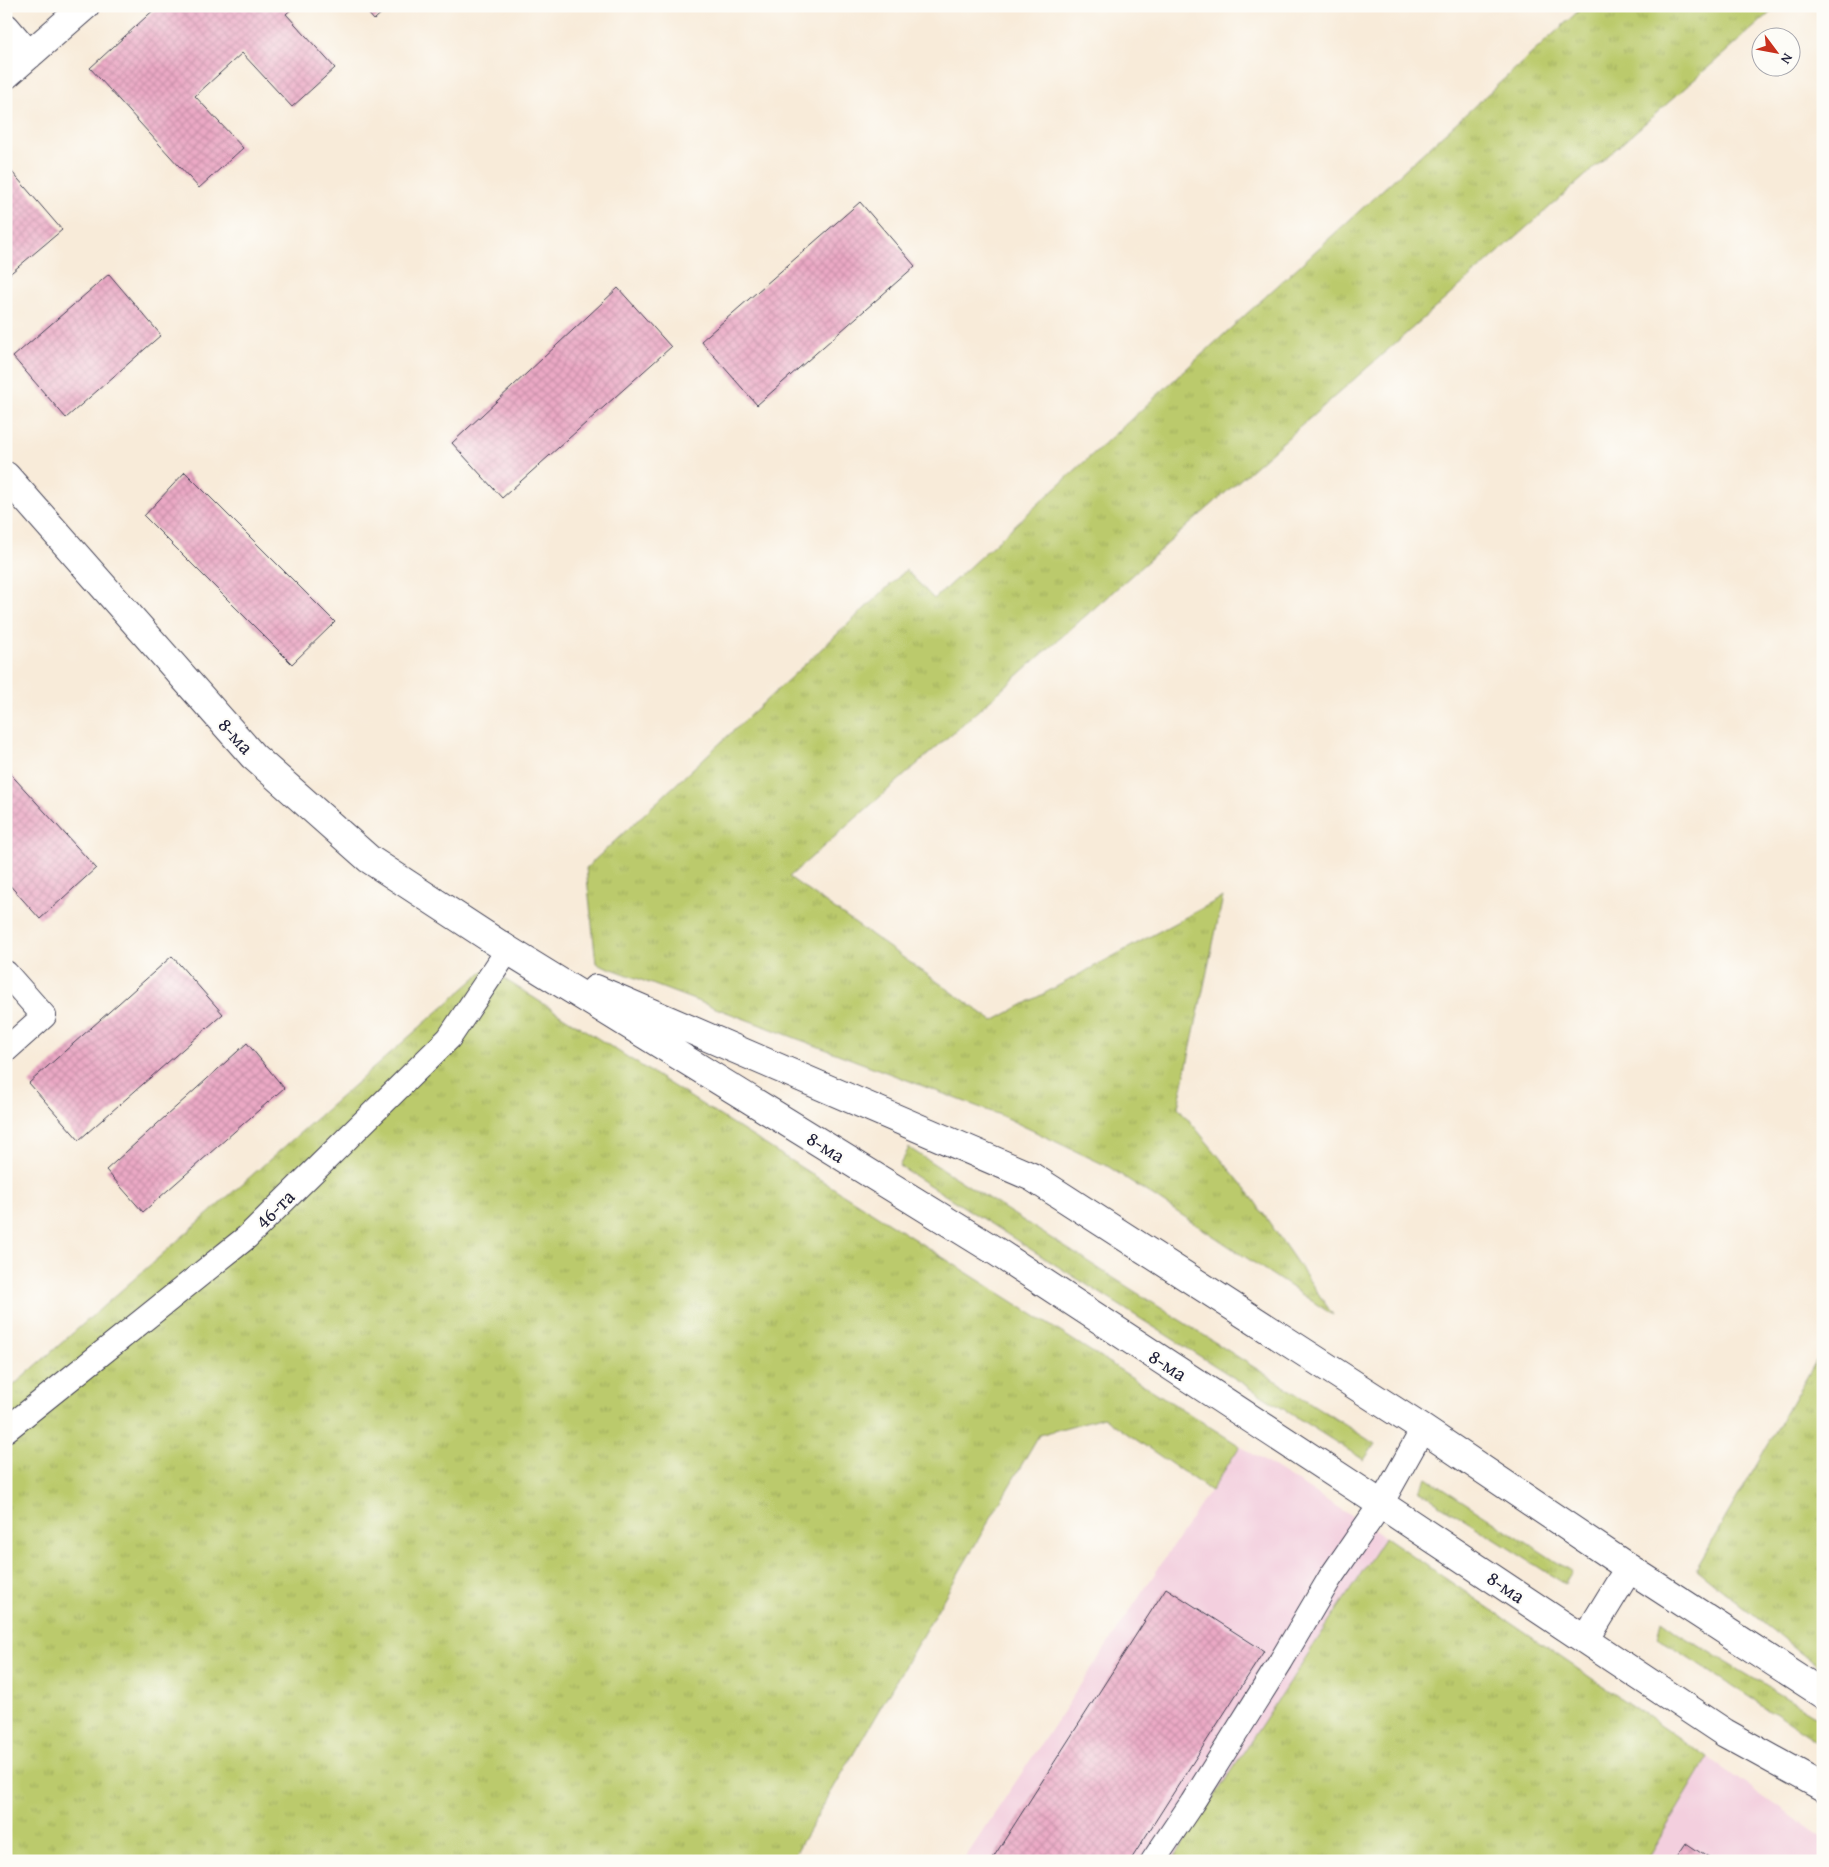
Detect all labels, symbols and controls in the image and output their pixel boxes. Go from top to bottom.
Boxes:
north arrow [1752,28,1802,78]
text: N [1776,50,1798,69]
street label: 8-ма [212,711,261,761]
street label: 8-ма [801,1124,851,1170]
street label: 46-та [248,1182,301,1235]
street label: 8-ма [1143,1341,1193,1388]
street label: 8-ма [1481,1563,1531,1610]

